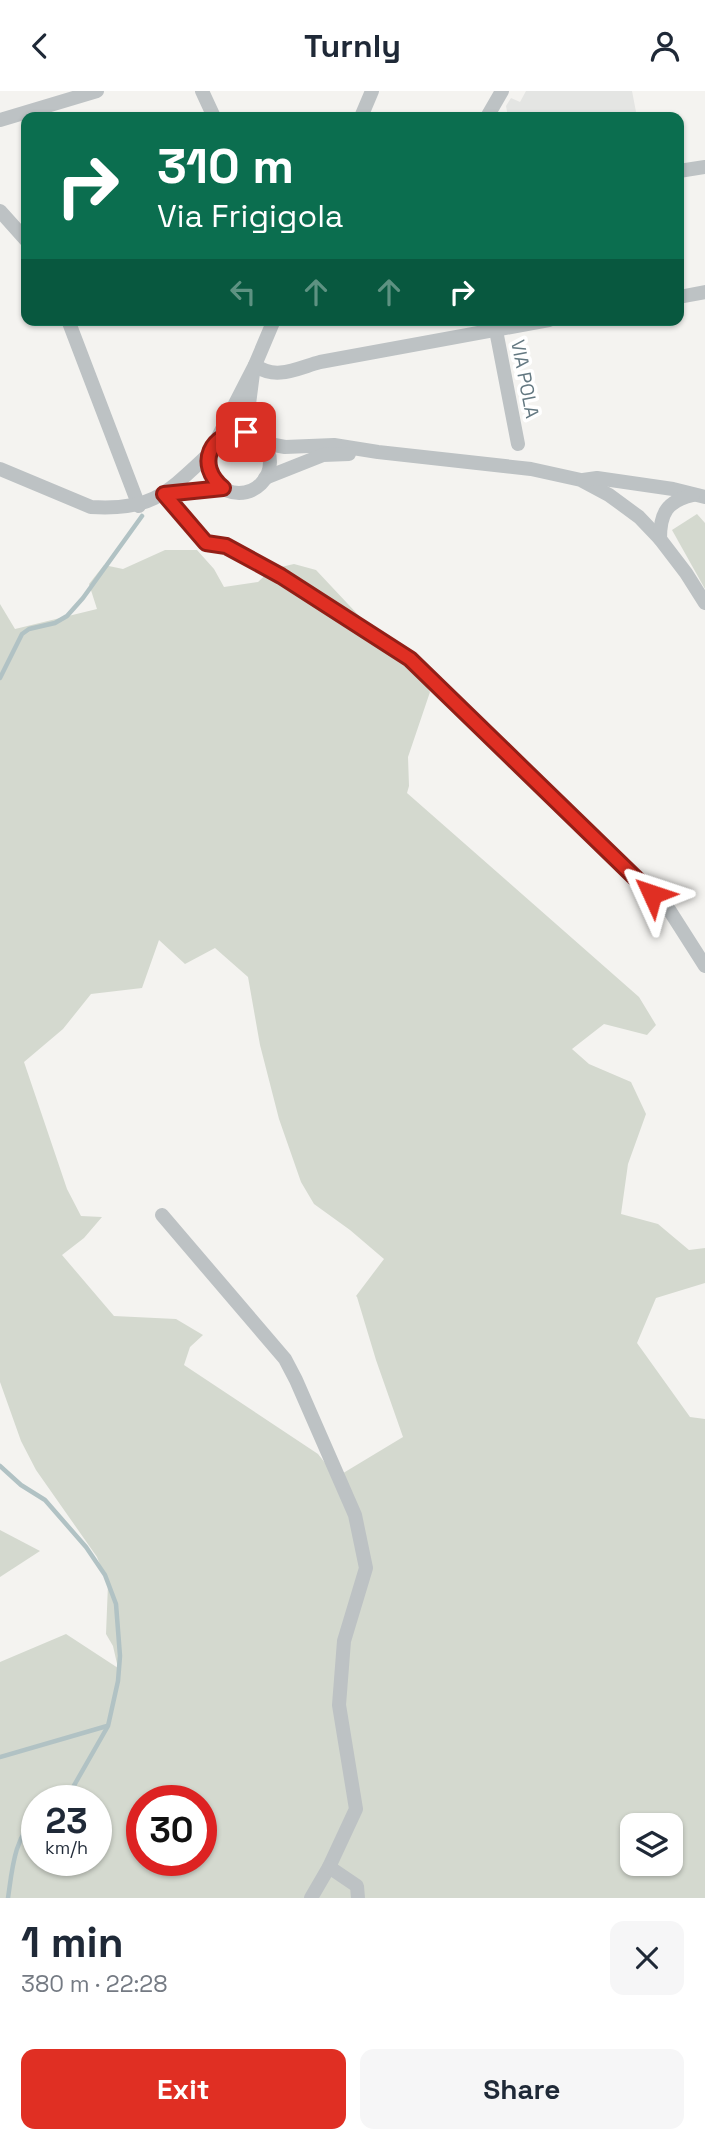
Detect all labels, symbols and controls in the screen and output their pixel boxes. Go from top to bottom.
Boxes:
text: Turnly [304,26,401,66]
icon: back [21,27,59,65]
icon: person [646,27,684,65]
text: 310 m [157,135,294,197]
icon: right [42,140,133,231]
text: Via Frigigola [157,196,343,236]
icon: left [224,273,262,311]
icon: ahead [297,273,335,311]
icon: ahead [370,273,408,311]
icon: right [443,273,481,311]
street label: VIA POLA [505,338,545,420]
pin [216,402,276,462]
icon: arrive [227,413,265,451]
position arrow [615,857,689,931]
speed limit sign: 30 [126,1785,217,1876]
text: 23 [45,1799,88,1843]
map controls [620,1813,683,1876]
button: layers [620,1813,683,1876]
text: km/h [45,1836,88,1859]
text: 1 min [21,1916,124,1969]
button: close [610,1921,684,1995]
text: 380 m · 22:28 [21,1969,168,1999]
button: Exit [21,2049,346,2129]
button: Share [360,2049,684,2129]

